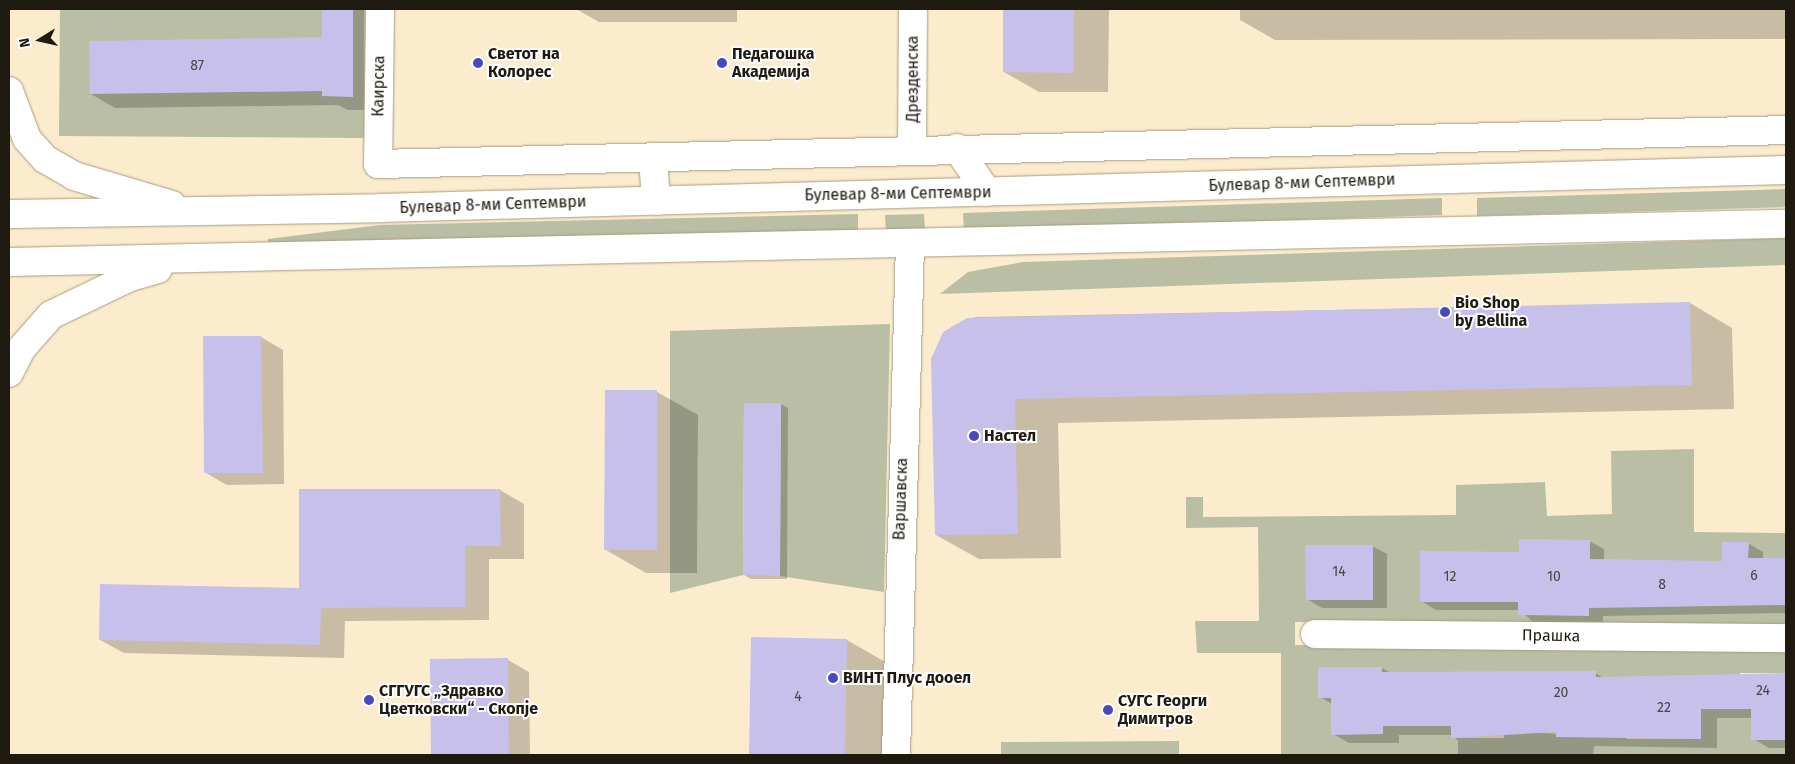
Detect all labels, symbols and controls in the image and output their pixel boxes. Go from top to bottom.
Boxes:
north arrow [15,15,65,65]
street label: Дрезденска [903,36,923,122]
text: N [16,37,34,49]
place label: Светот на Колорес [488,44,560,82]
place label: Педагошка Академија [732,44,815,82]
street label: Каирска [369,55,389,117]
marker: Светот на Колорес [472,57,484,69]
marker: Педагошка Академија [716,57,728,69]
house number: 87 [190,58,204,74]
street label: Булевар 8-ми Септември [1208,170,1396,196]
street label: Булевар 8-ми Септември [804,183,992,205]
street label: Булевар 8-ми Септември [399,192,587,218]
place label: Bio Shop by Bellina [1455,293,1527,331]
marker: Bio Shop by Bellina [1439,306,1451,318]
place label: Настел [984,426,1036,446]
marker: Настел [968,430,980,442]
street label: Варшавска [890,457,912,541]
house number: 14 [1332,564,1346,580]
house number: 6 [1750,568,1758,584]
house number: 12 [1444,569,1456,585]
house number: 10 [1547,569,1561,585]
house number: 8 [1658,577,1666,593]
street label: Прашка [1522,626,1580,646]
place label: ВИНТ Плус дооел [843,668,971,688]
marker: ВИНТ Плус дооел [827,672,839,684]
place label: СГГУГС „Здравко Цветковски“ - Скопје [379,681,538,719]
house number: 24 [1756,683,1770,699]
house number: 20 [1554,685,1568,701]
house number: 4 [794,689,802,705]
place label: СУГС Георги Димитров [1118,691,1207,729]
marker: СГГУГС „Здравко Цветковски“ - Скопје [363,694,375,706]
house number: 22 [1657,700,1671,716]
marker: СУГС Георги Димитров [1102,704,1114,716]

